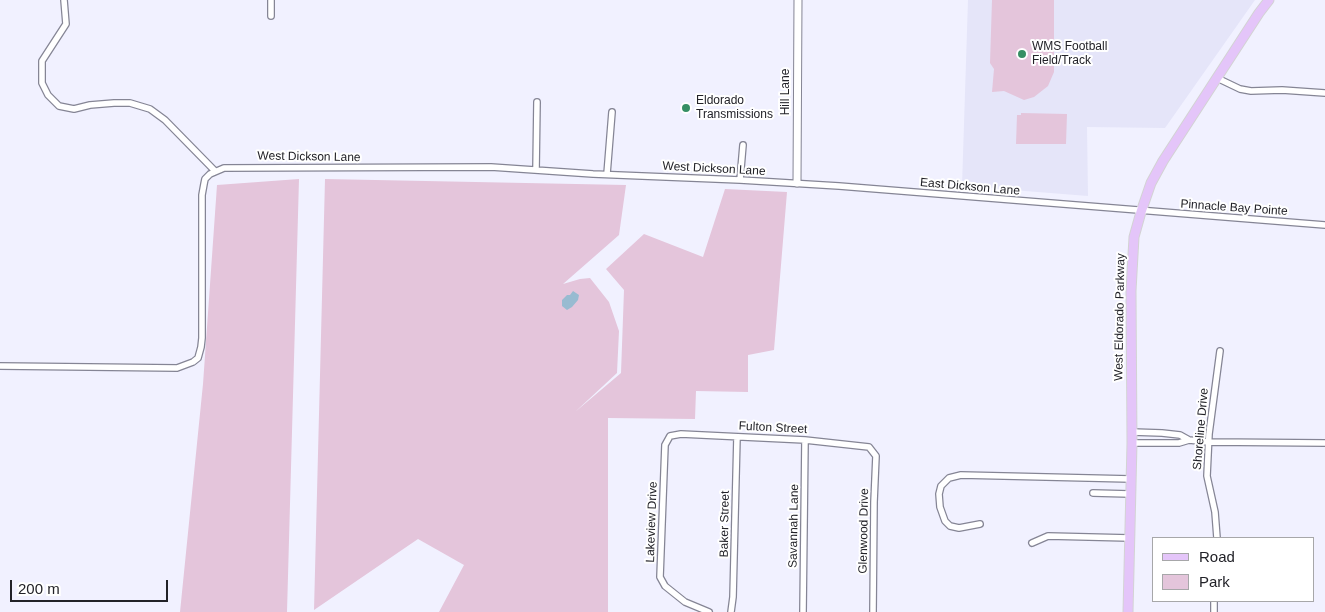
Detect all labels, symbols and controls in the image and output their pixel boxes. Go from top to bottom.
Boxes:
place label: WMS Football Field/Track [1032,40,1107,68]
marker: WMS Football Field/Track [1016,48,1028,60]
street label: Hill Lane [779,69,793,115]
place label: Eldorado Transmissions [696,94,773,122]
marker: Eldorado Transmissions [680,102,692,114]
street label: West Dickson Lane [257,149,361,165]
street label: West Dickson Lane [662,159,766,179]
street label: East Dickson Lane [920,175,1020,199]
street label: Pinnacle Bay Pointe [1180,197,1288,219]
street label: West Eldorado Parkway [1112,253,1128,381]
street label: Shoreline Drive [1190,388,1212,470]
street label: Fulton Street [738,419,808,437]
street label: Lakeview Drive [643,481,661,563]
street label: Savannah Lane [786,484,802,568]
street label: Glenwood Drive [856,488,872,574]
street label: Baker Street [717,491,733,557]
legend [1152,537,1315,602]
text: Road [1199,548,1235,565]
scale bar [12,570,170,602]
text: Park [1199,573,1230,590]
text: 200 m [18,580,60,597]

